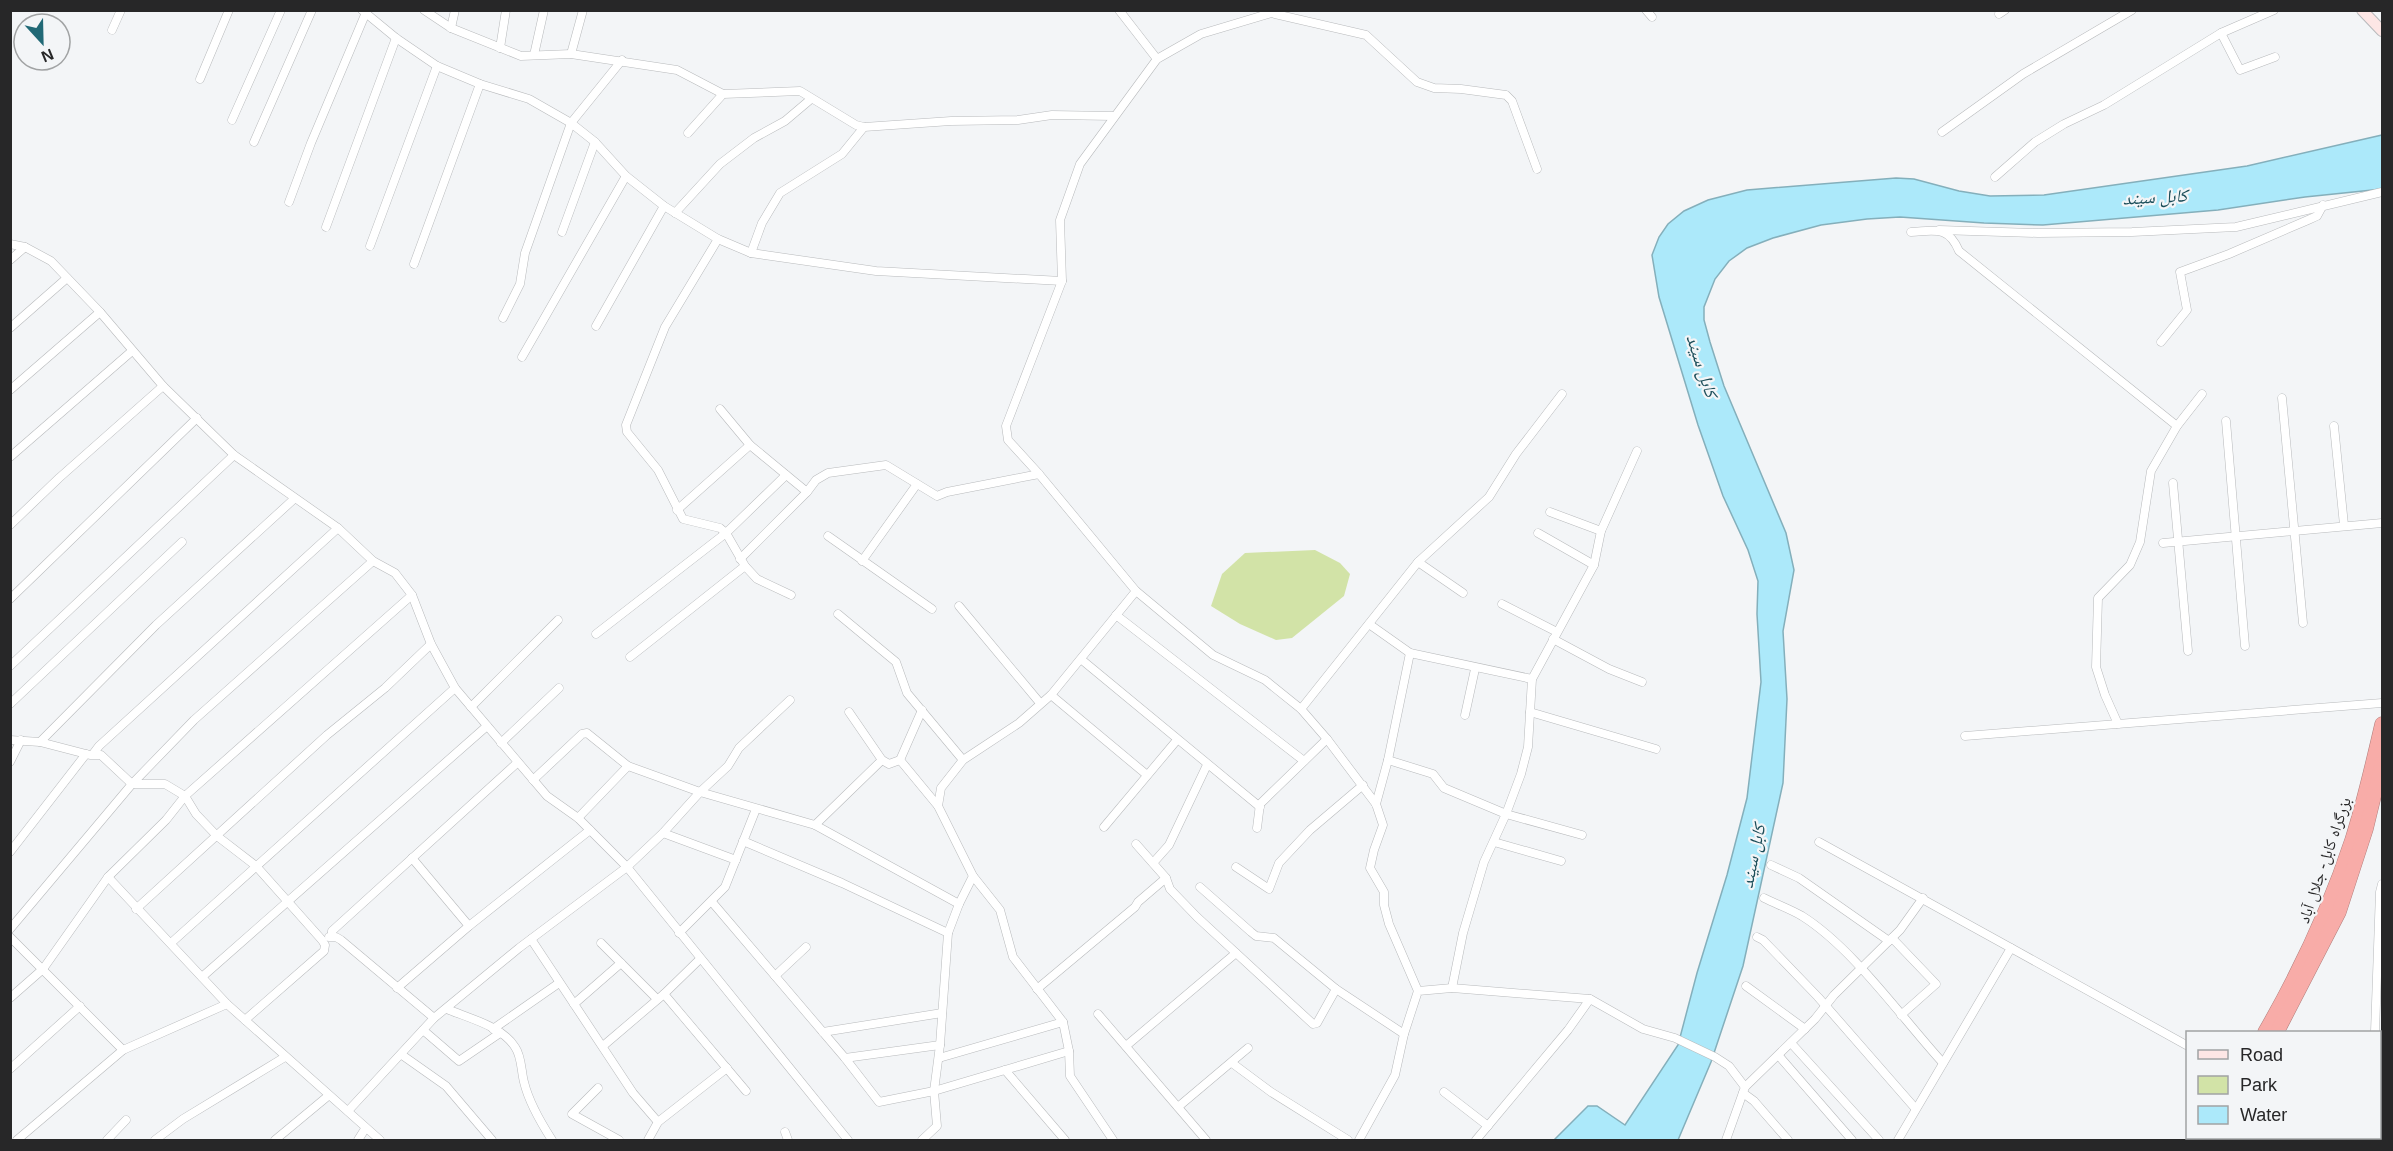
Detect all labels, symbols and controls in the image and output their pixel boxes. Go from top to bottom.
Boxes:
north arrow [12,12,72,72]
text: N [39,45,56,65]
water label: کابل سيند [2122,185,2191,210]
water label: کابل سيند [1682,332,1723,404]
street label: بزرگراه کابل- جلال آباد [2295,795,2356,926]
water label: کابل سيند [1736,819,1771,890]
legend [2186,1031,2381,1139]
text: Road [2240,1045,2283,1065]
text: Park [2240,1075,2278,1095]
text: Water [2240,1105,2287,1125]

